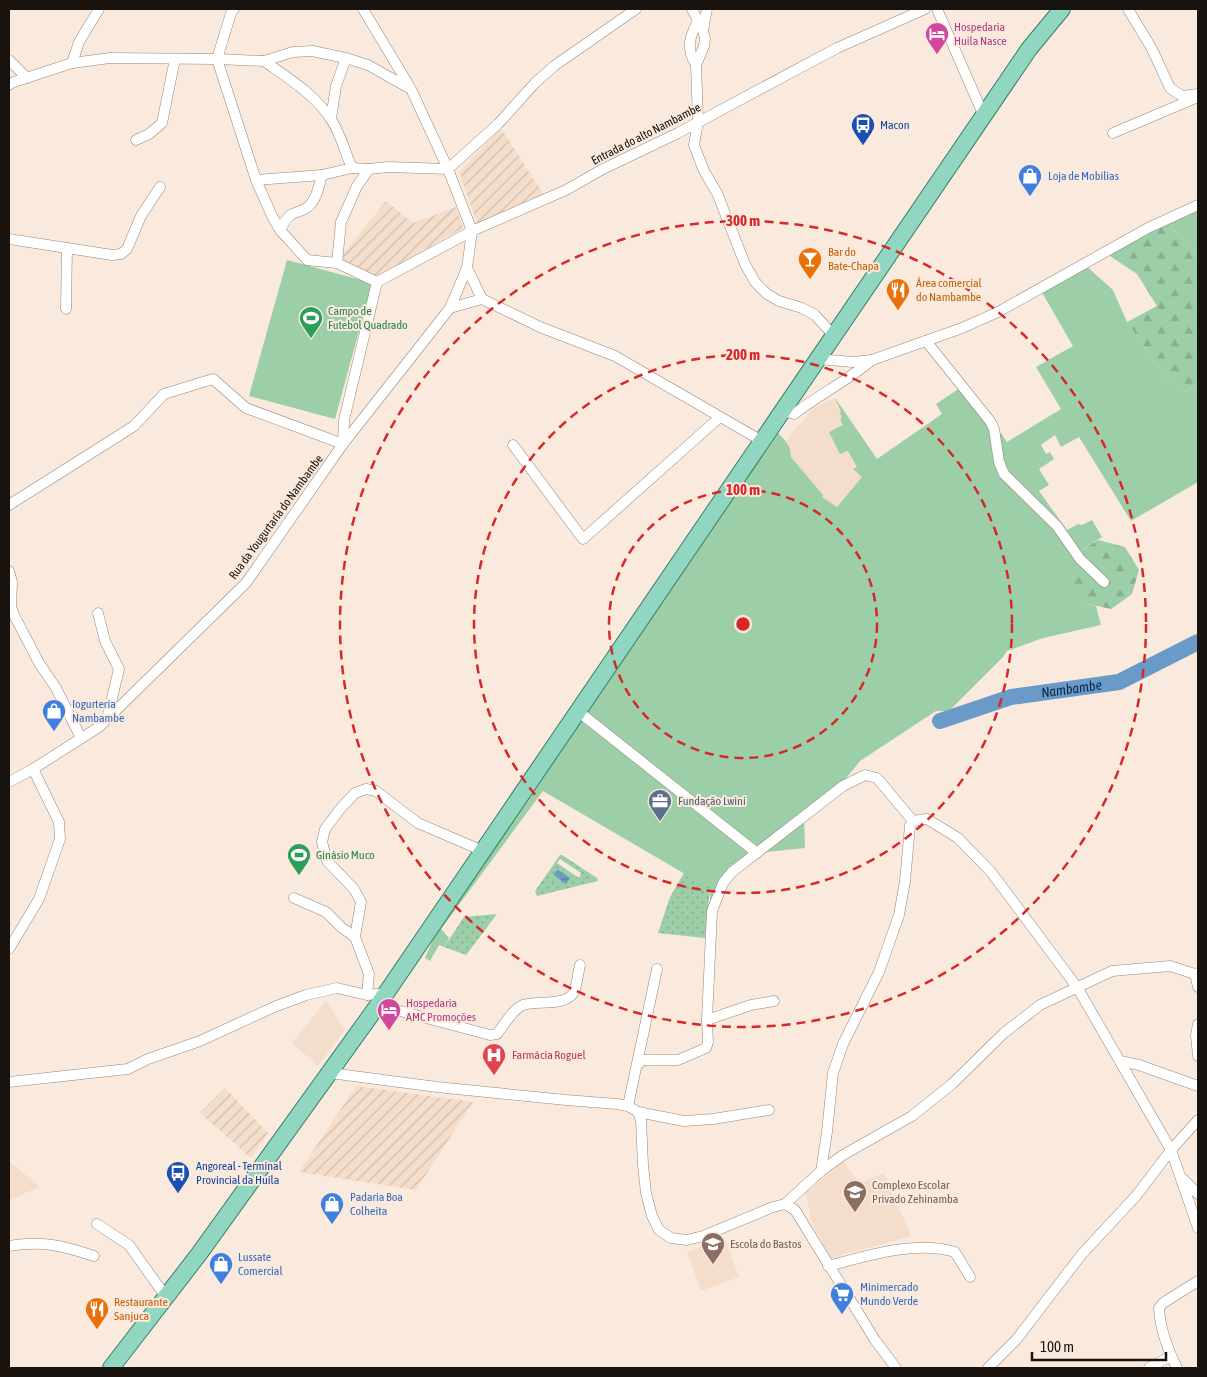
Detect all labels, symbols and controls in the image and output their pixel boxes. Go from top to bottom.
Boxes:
place label: Hospedaria Huila Nasce [954,20,1007,48]
hotel icon: Hospedaria Huila Nasce [924,21,950,55]
street label: Entrada do alto Nambambe [589,100,703,168]
bus stop icon: Macon [850,112,876,146]
place label: Macon [880,118,910,132]
shop icon: Loja de Mobílias [1017,163,1043,197]
place label: Loja de Mobílias [1048,169,1119,183]
text: 300 m [726,212,760,229]
place label: Bar do Bate-Chapa [828,245,879,273]
bar icon: Bar do Bate-Chapa [797,246,823,280]
place label: Área comercial do Nambambe [916,276,983,304]
restaurant icon: Área comercial do Nambambe [885,277,911,311]
place label: Campo de Futebol Quadrado [328,304,408,332]
sports icon: Campo de Futebol Quadrado [298,305,324,339]
text: 200 m [726,346,760,363]
street label: Rua da Yougurtaria do Nambambe [226,452,326,582]
text: 100 m [726,481,760,498]
centre of rings [734,615,752,633]
water label: Nambambe [1040,676,1103,701]
place label: Iogurteria Nambambe [72,697,124,725]
shop icon: Iogurteria Nambambe [41,698,67,732]
office icon: Fundação Lwini [647,788,673,822]
place label: Fundação Lwini [678,794,746,808]
sports icon: Ginásio Muco [286,842,312,876]
place label: Ginásio Muco [316,848,375,862]
place label: Hospedaria AMC Promoções [406,996,476,1024]
hotel icon: Hospedaria AMC Promoções [376,997,402,1031]
hospital icon: Farmácia Roguel [481,1042,507,1076]
place label: Farmácia Roguel [512,1048,586,1062]
place label: Angoreal - Terminal Provincial da Huíla [196,1159,283,1187]
bus stop icon: Angoreal - Terminal Provincial da Huíla [165,1160,191,1194]
place label: Complexo Escolar Privado Zehinamba [872,1178,958,1206]
school or university icon: Complexo Escolar Privado Zehinamba [842,1179,868,1213]
place label: Padaria Boa Colheita [350,1190,403,1218]
shop icon: Padaria Boa Colheita [319,1191,345,1225]
school or university icon: Escola do Bastos [700,1231,726,1265]
place label: Escola do Bastos [730,1237,802,1251]
place label: Lussate Comercial [238,1250,283,1278]
shop icon: Lussate Comercial [208,1251,234,1285]
place label: Minimercado Mundo Verde [860,1280,919,1308]
supermarket icon: Minimercado Mundo Verde [829,1281,855,1315]
place label: Restaurante Sanjuca [114,1295,168,1323]
restaurant icon: Restaurante Sanjuca [84,1296,110,1330]
scale bar [1032,1330,1166,1362]
text: 100 m [1040,1338,1074,1355]

